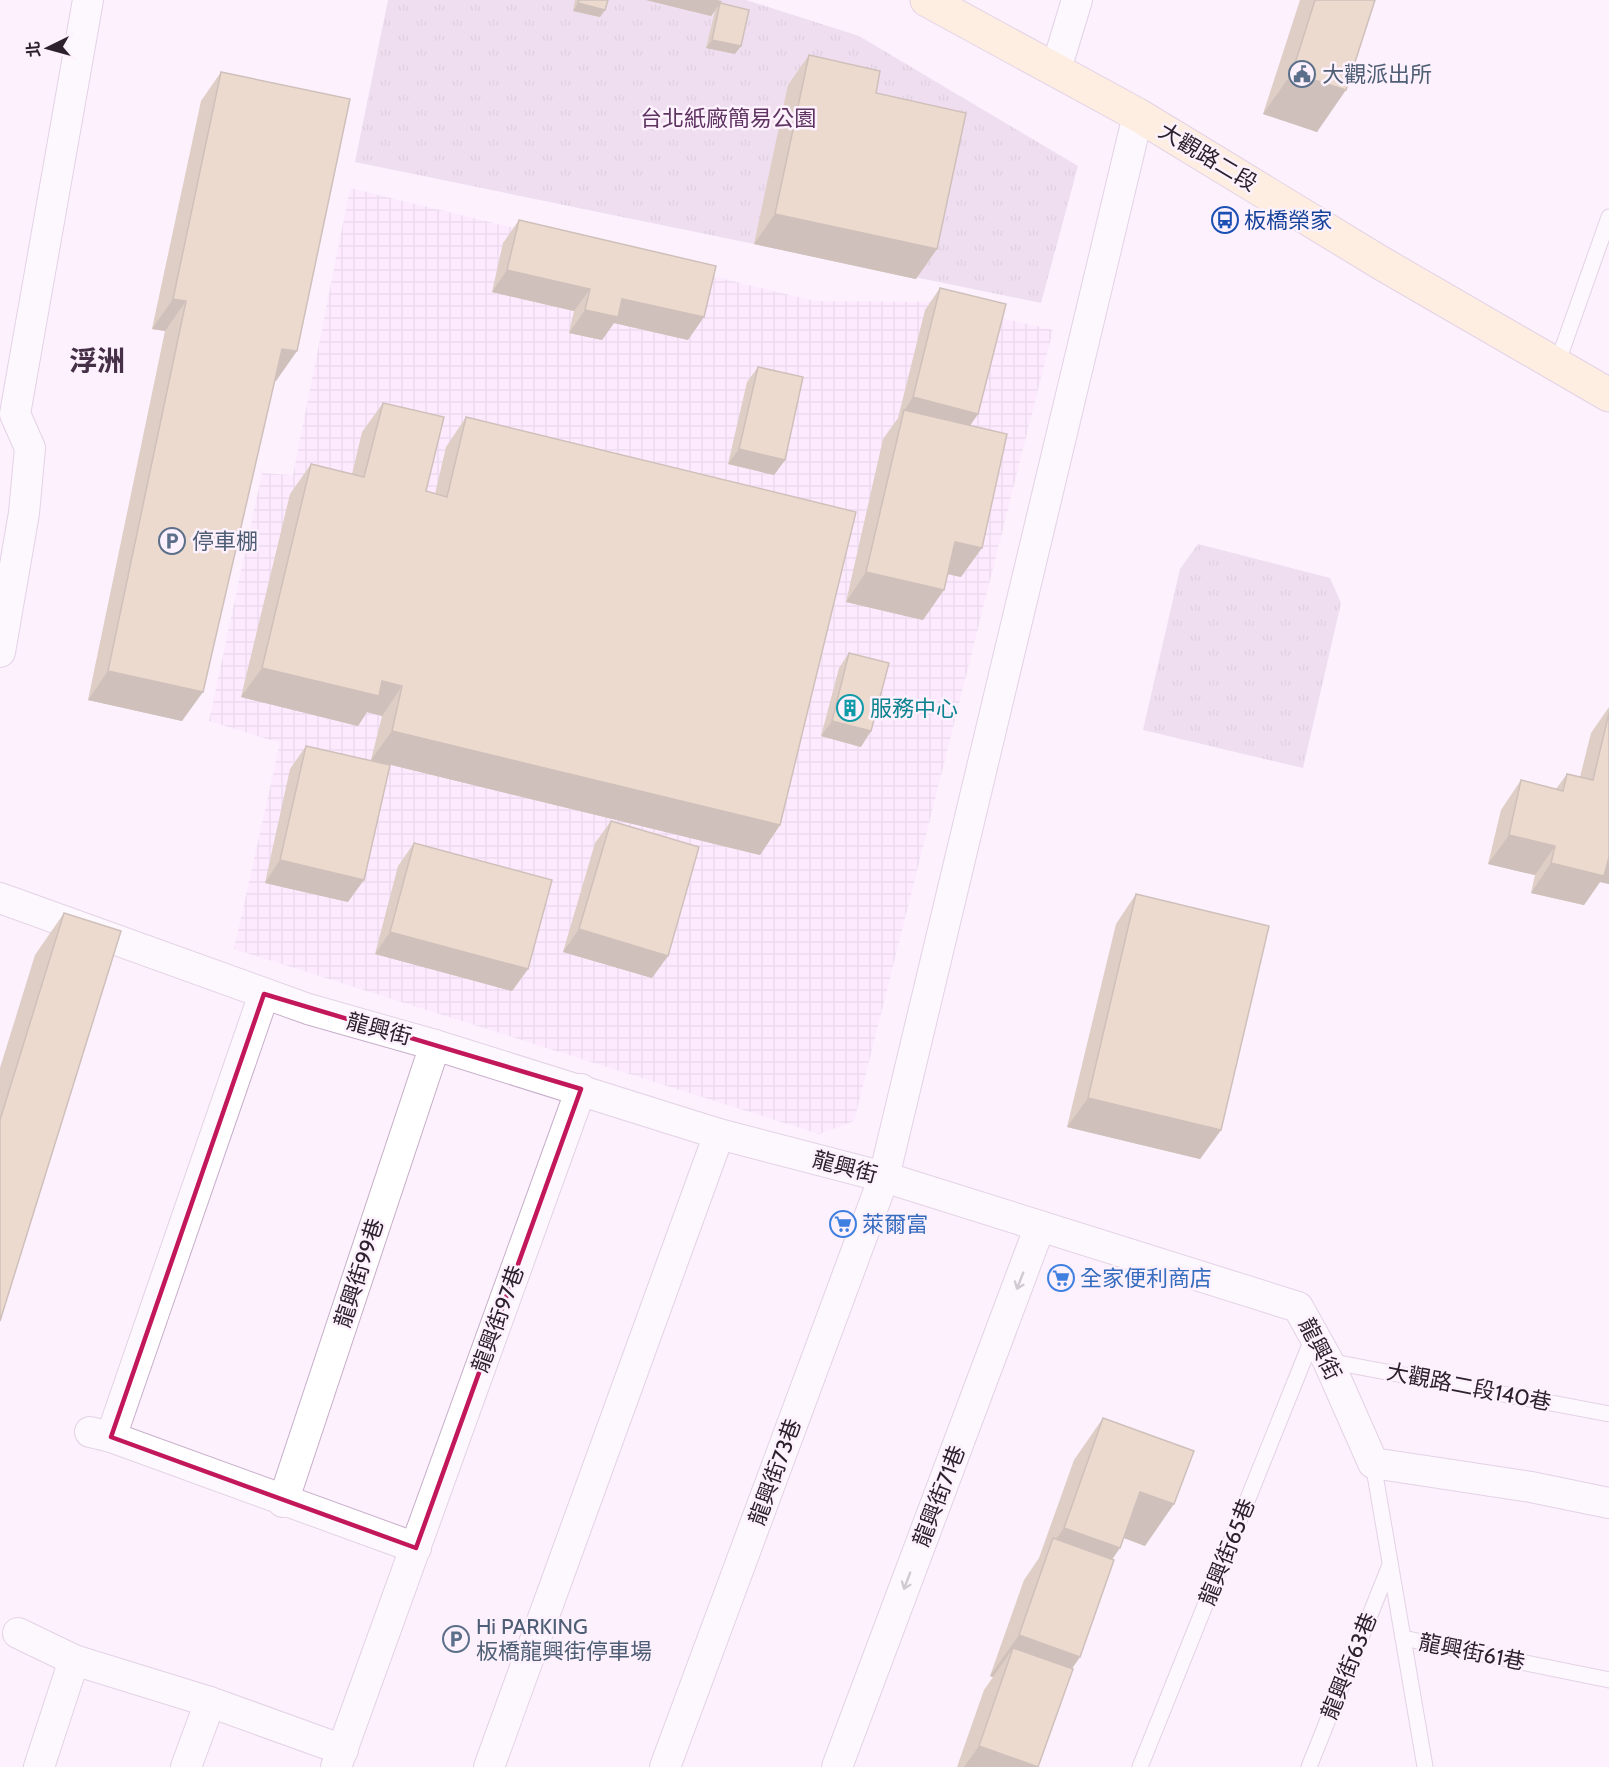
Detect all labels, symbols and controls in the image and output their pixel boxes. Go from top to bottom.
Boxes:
north arrow [18,18,78,78]
text: 北 [23,40,44,58]
public building icon: 大觀派出所 [1287,59,1317,89]
place label: 大觀派出所 [1322,61,1432,88]
park label: 台北紙廠簡易公園 [640,105,816,132]
street label: 大觀路二段 [1154,117,1262,197]
bus stop icon: 板橋榮家 [1210,205,1240,235]
place label: 板橋榮家 [1244,207,1332,234]
district label: 浮洲 [69,344,125,378]
parking icon: 停車棚 [157,526,187,556]
place label: 停車棚 [192,528,258,555]
building icon: 服務中心 [835,693,865,723]
place label: 服務中心 [870,695,958,722]
street label: 龍興街 [344,1007,414,1051]
street label: 龍興街 [810,1145,880,1189]
supermarket icon: 萊爾富 [828,1209,858,1239]
place label: 萊爾富 [862,1211,928,1238]
street label: 龍興街99巷 [329,1215,389,1331]
street label: 龍興街97巷 [466,1262,530,1376]
supermarket icon: 全家便利商店 [1046,1263,1076,1293]
place label: 全家便利商店 [1080,1265,1212,1292]
one-way arrow [1013,1271,1024,1290]
street label: 龍興街 [1293,1313,1347,1385]
street label: 大觀路二段140巷 [1384,1358,1554,1416]
street label: 龍興街73巷 [743,1415,807,1529]
street label: 龍興街71巷 [907,1442,971,1550]
street label: 龍興街65巷 [1193,1495,1261,1609]
one-way arrow [900,1571,911,1590]
street label: 龍興街63巷 [1315,1609,1383,1723]
place label: Hi PARKING 板橋龍興街停車場 [476,1613,652,1665]
parking icon: Hi PARKING 板橋龍興街停車場 [441,1624,471,1654]
street label: 龍興街61巷 [1417,1628,1527,1676]

